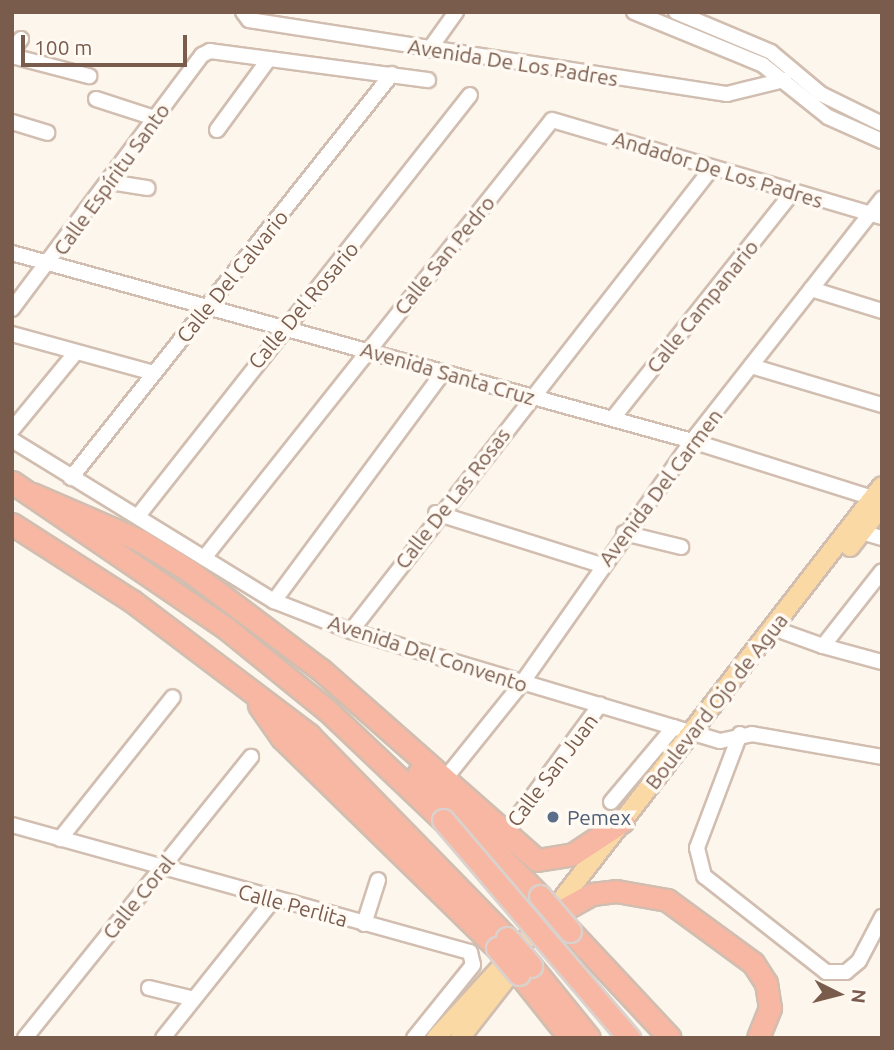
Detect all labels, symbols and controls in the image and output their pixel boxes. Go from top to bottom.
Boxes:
scale bar [24,21,191,65]
street label: Avenida De Los Padres [406,33,620,91]
text: 100 m [34,35,92,59]
street label: Calle Espíritu Santo [47,98,175,260]
street label: Andador De Los Padres [610,125,826,213]
street label: Calle San Pedro [388,190,500,320]
street label: Calle Del Calvario [171,205,293,347]
street label: Calle Campanario [641,234,763,378]
street label: Calle Del Rosario [242,236,364,374]
street label: Avenida Santa Cruz [358,336,538,410]
street label: Avenida Del Carmen [593,403,727,571]
street label: Calle De Las Rosas [389,422,515,574]
street label: Boulevard Ojo de Agua [639,608,793,794]
street label: Avenida Del Convento [325,609,531,697]
street label: Calle San Juan [501,709,603,831]
place label: Pemex [567,804,631,830]
marker: Pemex [545,809,561,825]
street label: Calle Coral [97,850,179,944]
street label: Calle Perlita [235,878,351,932]
north arrow [803,959,873,1029]
text: N [847,988,871,1004]

